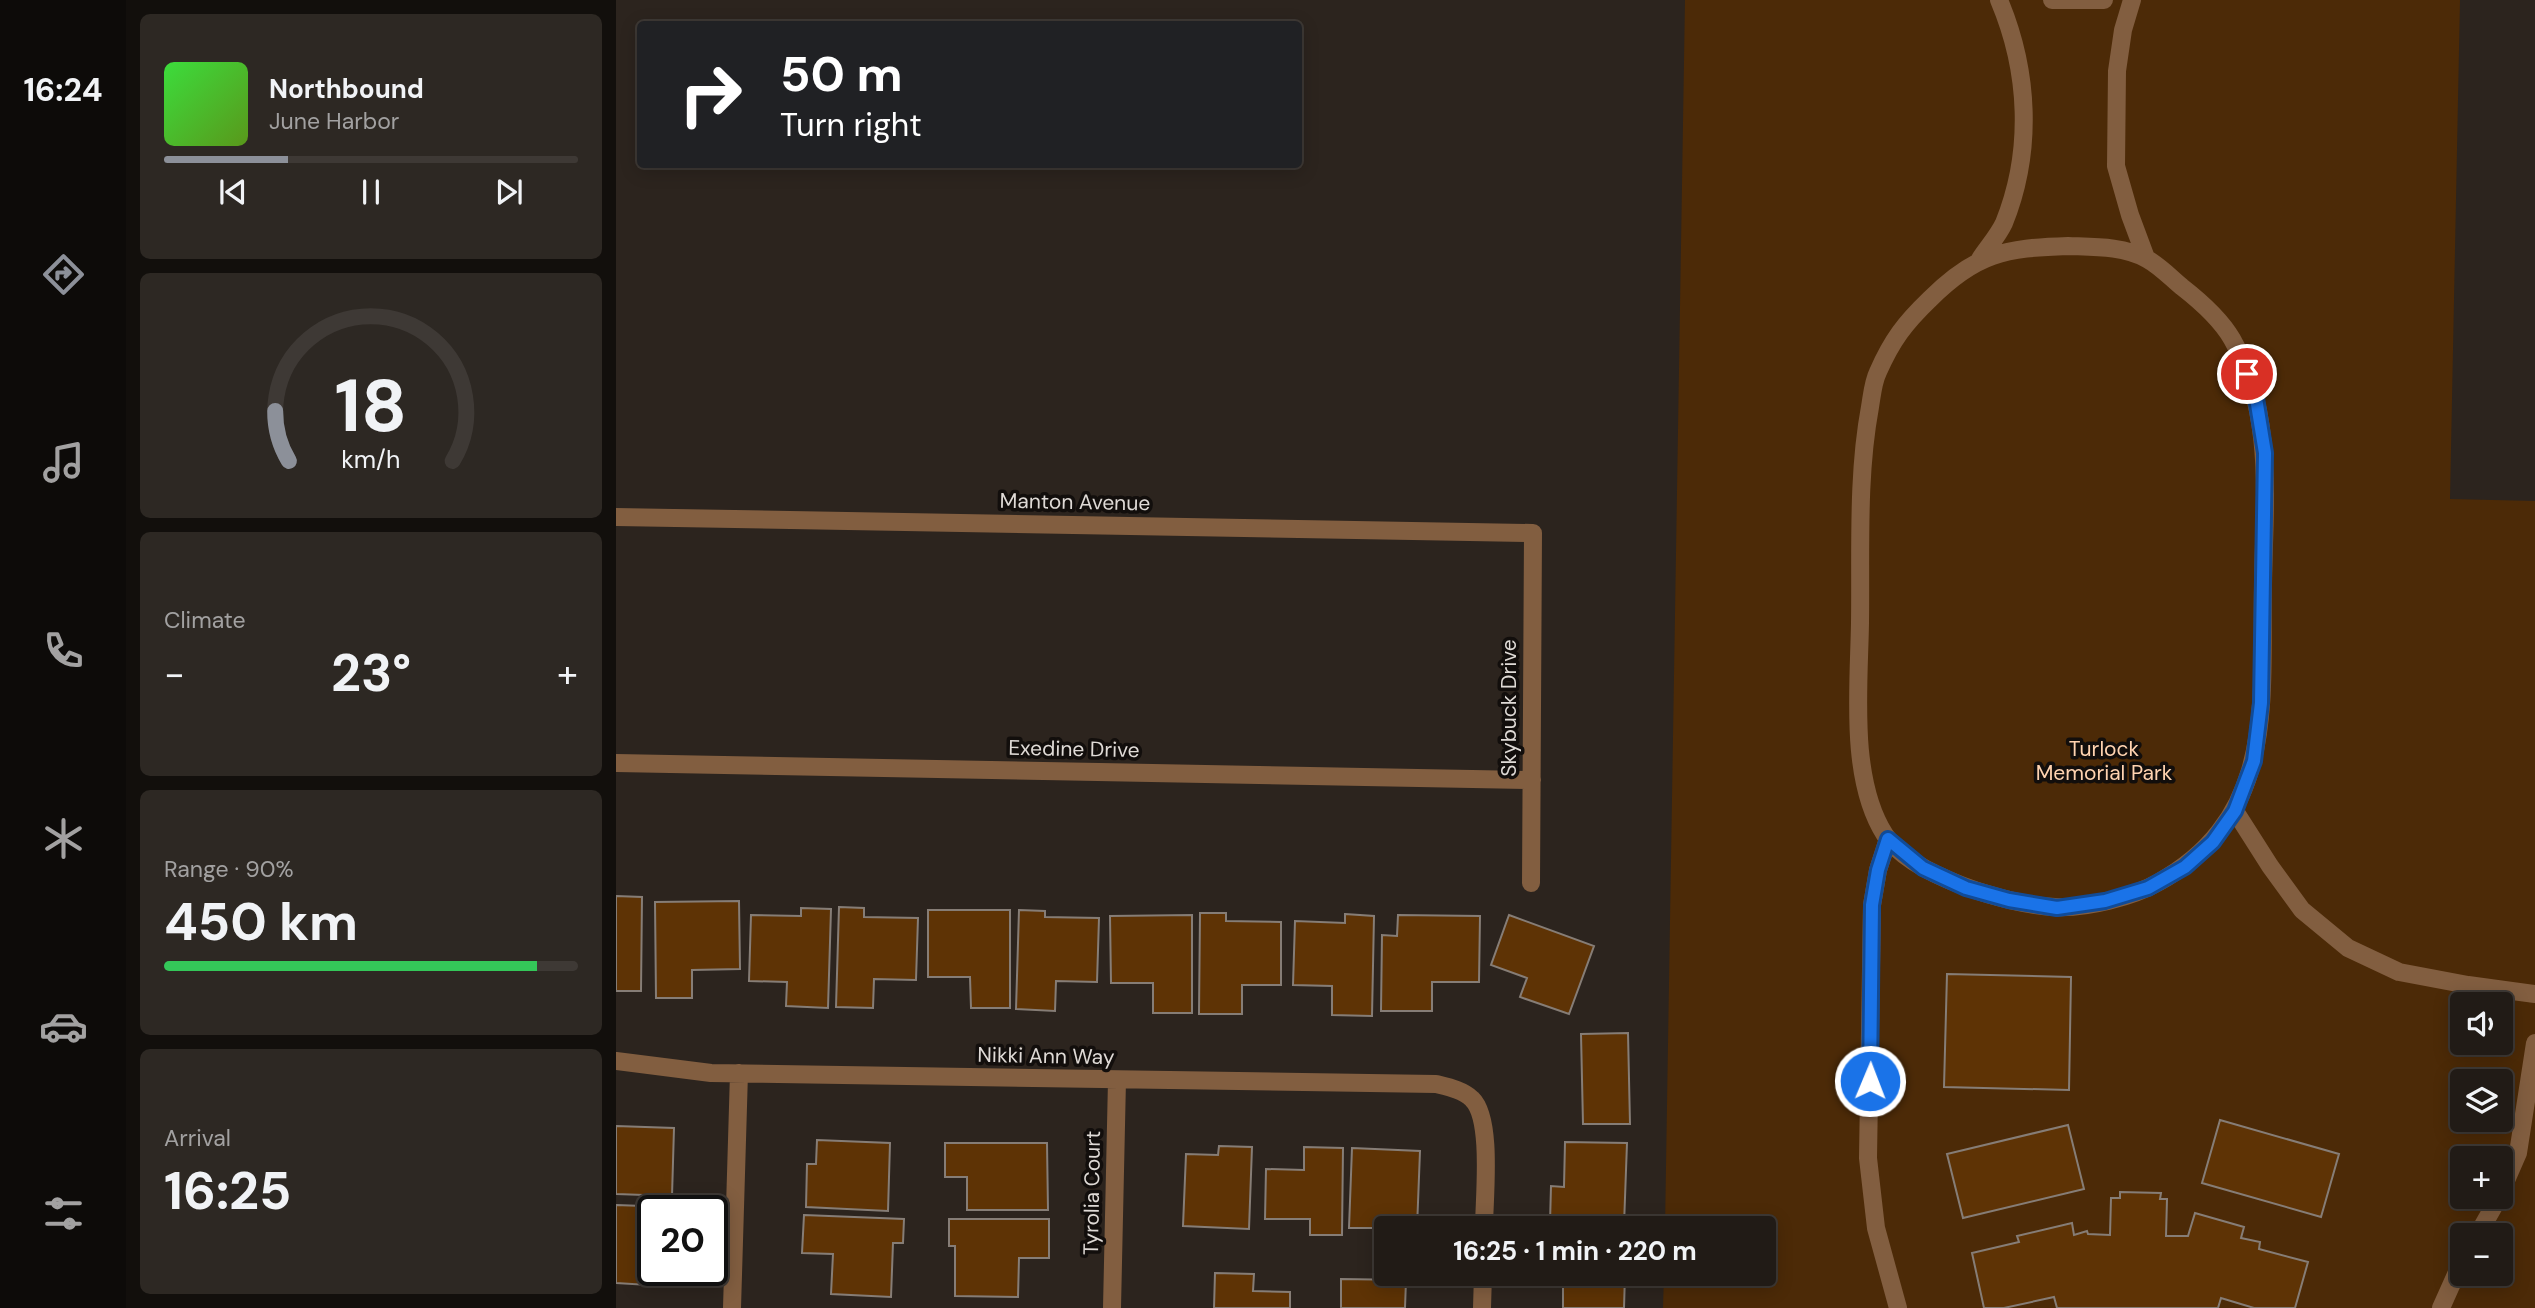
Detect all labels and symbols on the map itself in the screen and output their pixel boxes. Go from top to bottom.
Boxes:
pin [2217,344,2277,404]
street label: Manton Avenue [1000,487,1151,517]
street label: Skybuck Drive [1495,639,1523,777]
street label: Exedine Drive [1008,734,1140,764]
park label: Turlock Memorial Park [2036,735,2173,787]
street label: Nikki Ann Way [977,1041,1115,1071]
position arrow [1833,1044,1907,1118]
street label: Tyrolia Court [1077,1131,1107,1255]
speed limit sign: 20 [637,1195,728,1286]

